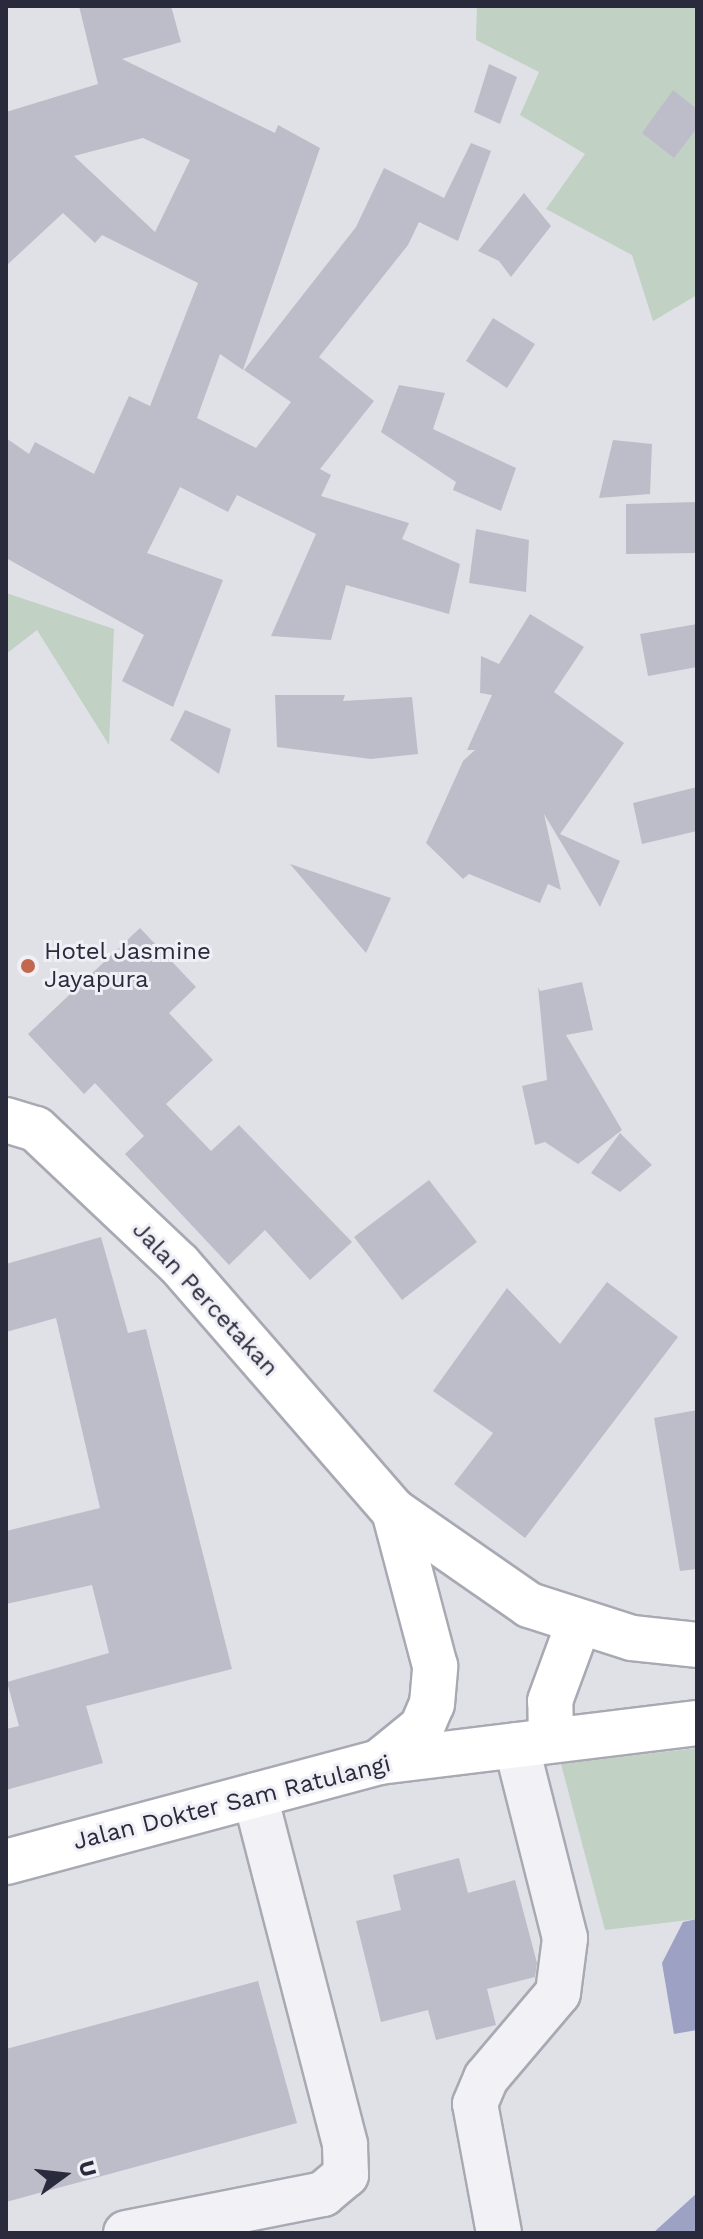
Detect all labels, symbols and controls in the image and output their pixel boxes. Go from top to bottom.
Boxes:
place label: Hotel Jasmine Jayapura [44,938,212,994]
marker: Hotel Jasmine Jayapura [19,957,37,975]
street label: Jalan Percetakan [126,1216,284,1382]
street label: Jalan Dokter Sam Ratulangi [70,1750,394,1856]
north arrow [24,2135,104,2215]
text: U [74,2158,102,2179]

